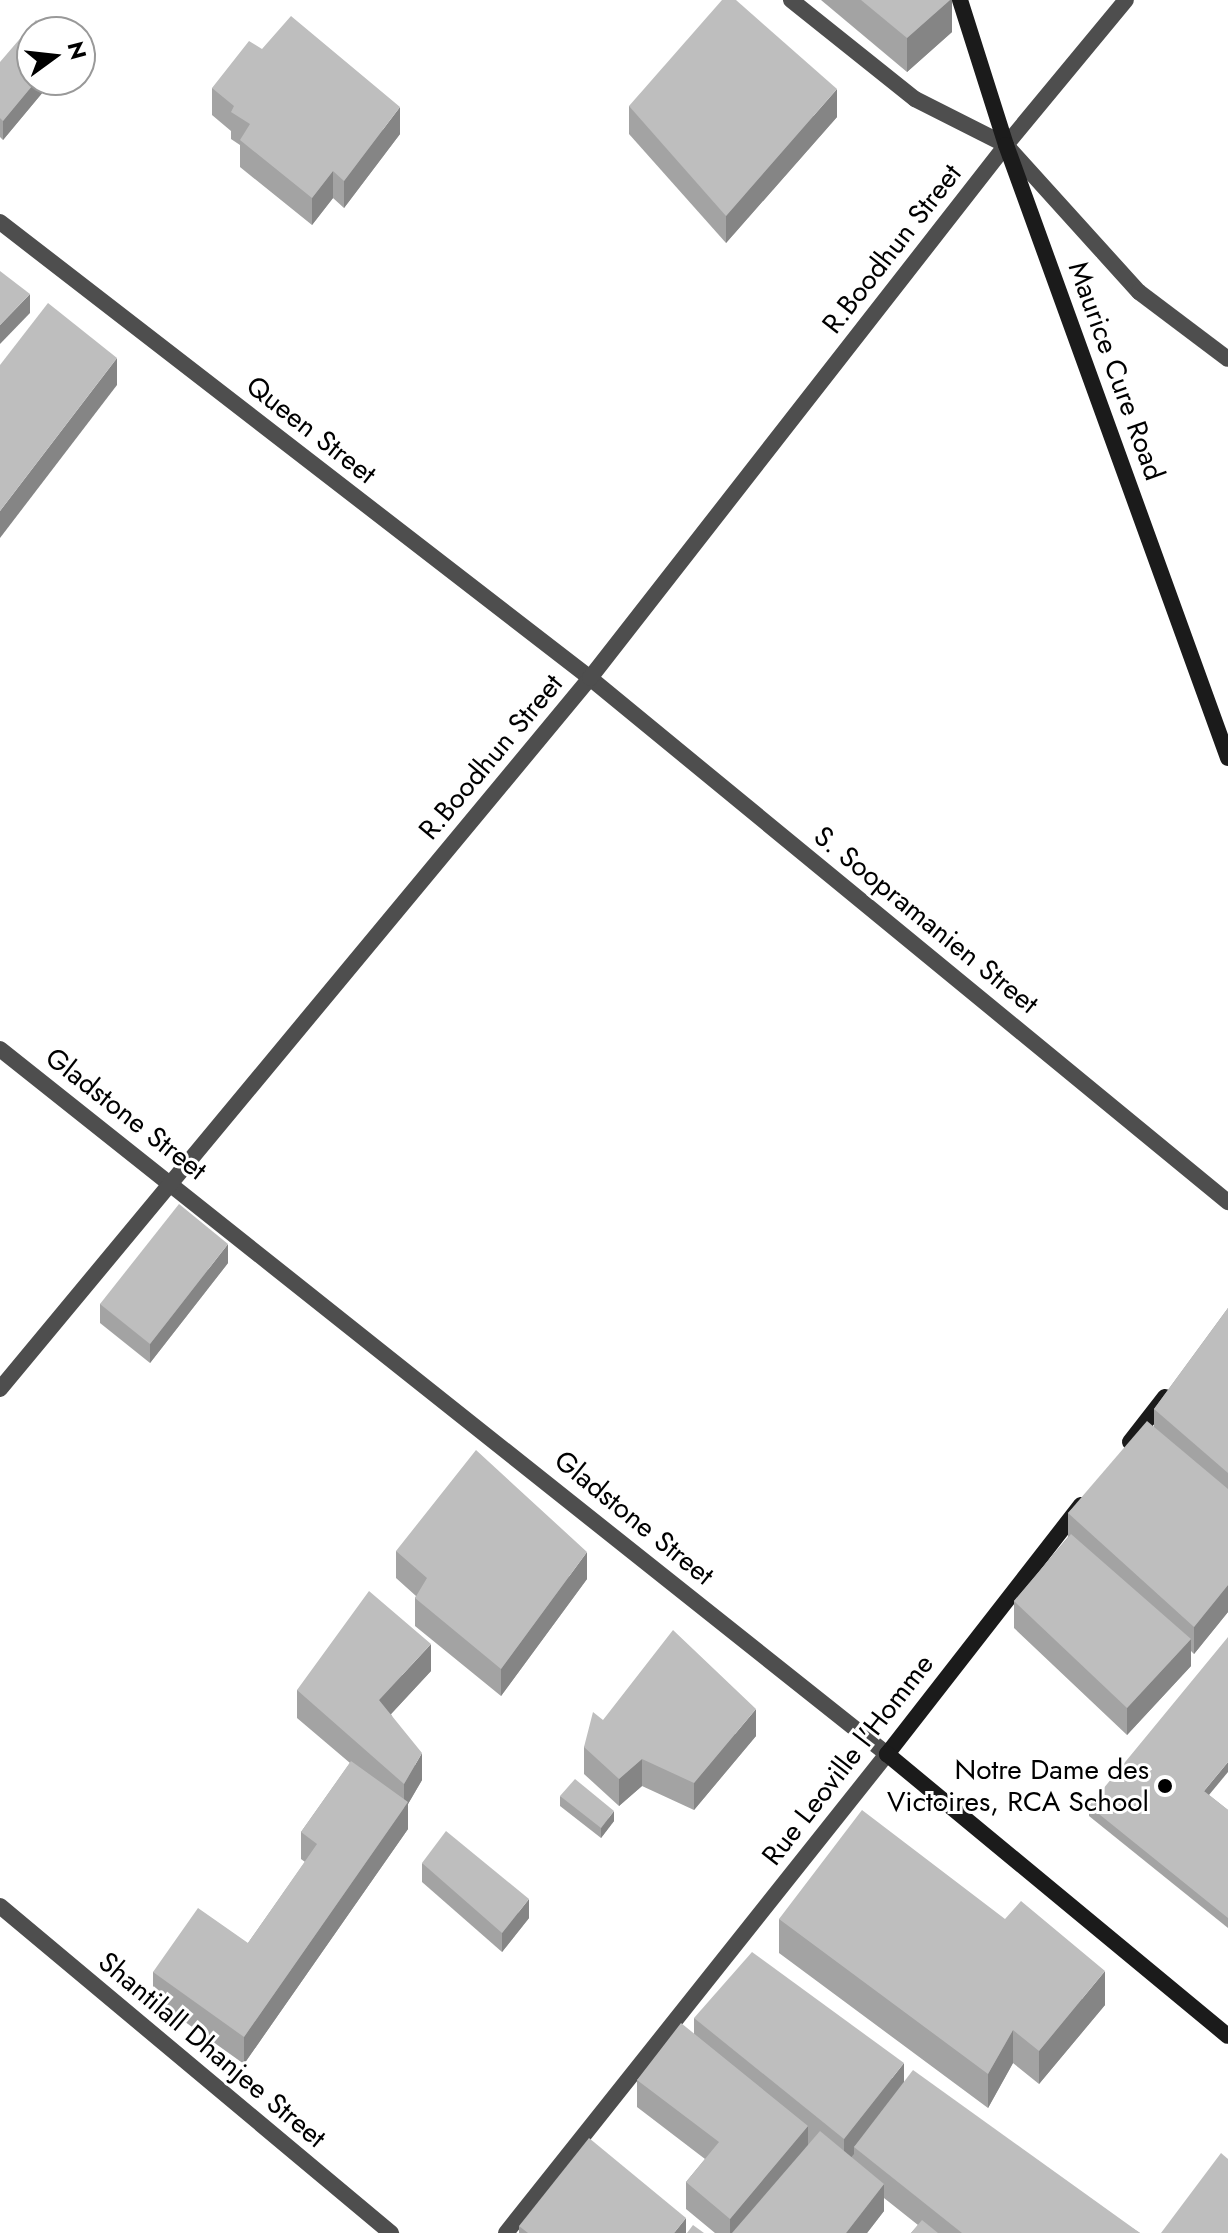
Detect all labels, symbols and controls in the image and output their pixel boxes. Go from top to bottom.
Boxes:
north arrow [16,16,96,96]
text: N [60,38,95,63]
street label: R.Boodhun Street [815,158,969,340]
street label: Maurice Cure Road [1061,257,1171,485]
street label: Queen Street [239,369,383,491]
street label: R.Boodhun Street [412,667,570,847]
street label: S. Soopramanien Street [807,819,1045,1021]
street label: Gladstone Street [39,1041,213,1187]
street label: Gladstone Street [548,1444,720,1592]
street label: Rue Leoville l'Homme [755,1648,941,1872]
place label: Notre Dame des Victoires, RCA School [887,1753,1149,1819]
marker: Notre Dame des Victoires, RCA School [1156,1777,1174,1795]
street label: Shantilall Dhanjee Street [92,1945,332,2155]

